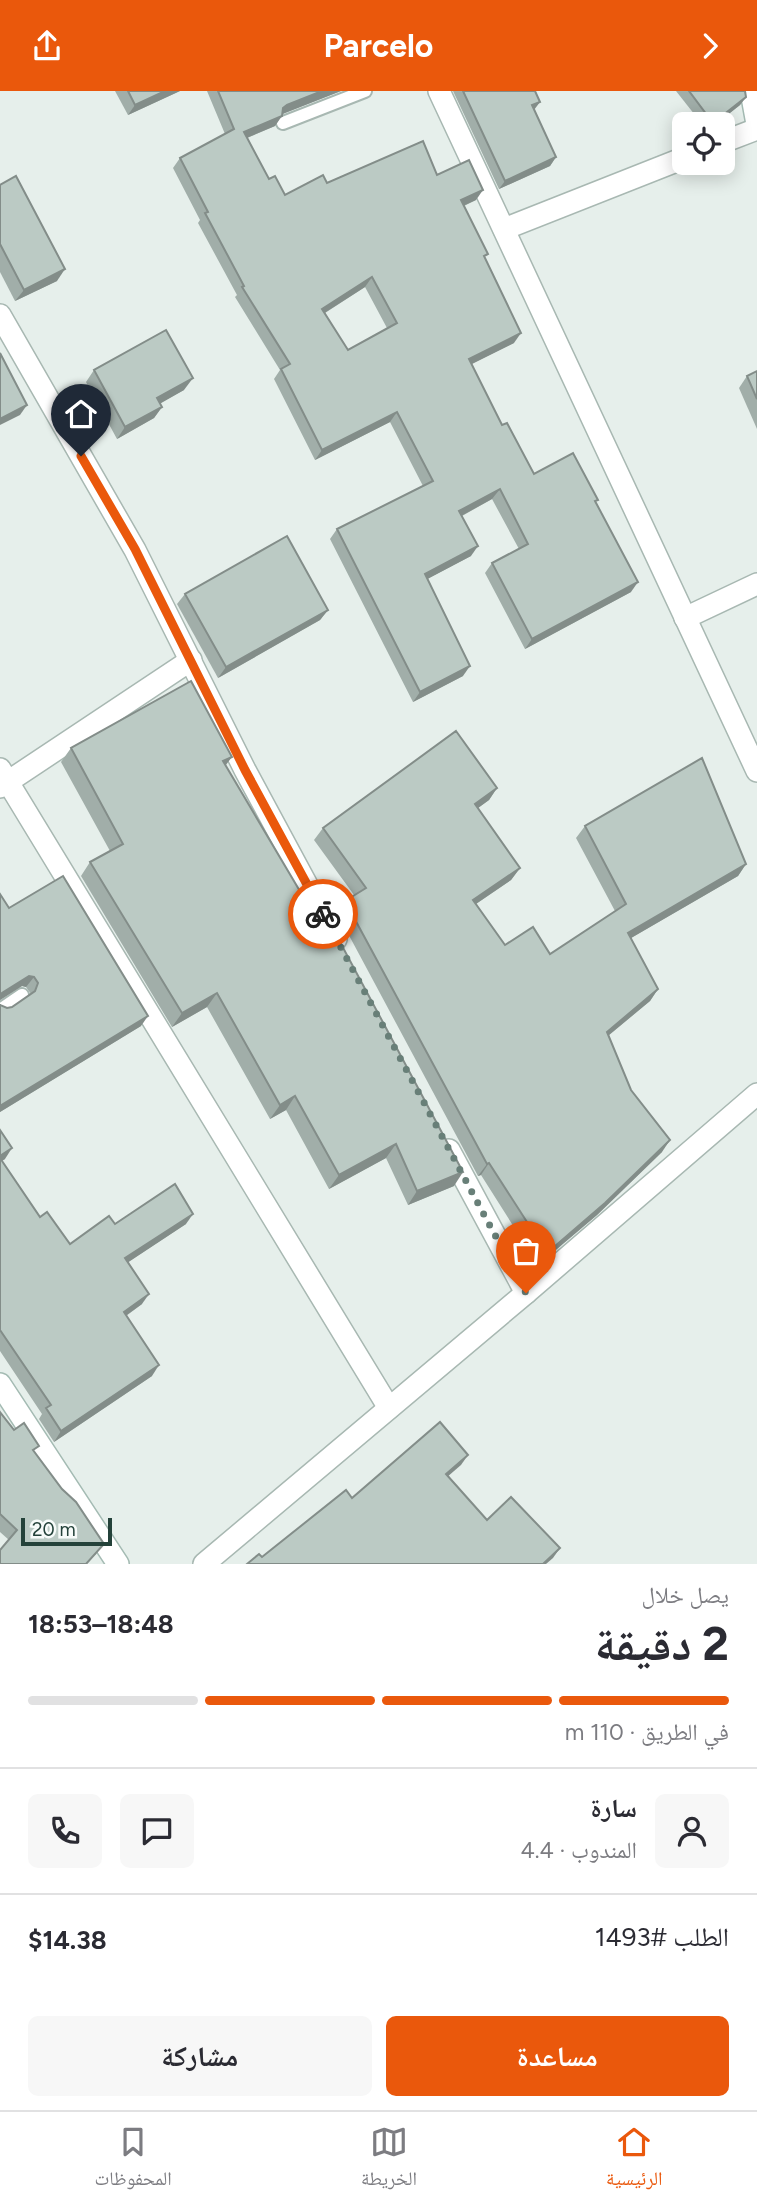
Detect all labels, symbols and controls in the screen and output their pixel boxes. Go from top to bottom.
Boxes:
icon: share [28,27,66,65]
text: Parcelo [324,27,433,65]
icon: forward [691,27,729,65]
map controls [672,112,735,175]
button: locate [672,112,735,175]
pin [51,384,111,456]
icon: home [62,395,100,433]
courier [288,879,358,949]
icon: bike [304,895,342,933]
pin [496,1221,556,1293]
icon: bag [507,1232,545,1270]
scale bar [21,1515,112,1547]
text: 20 m [32,1518,76,1541]
text: يصل خلال [642,1581,729,1609]
text: 18:48–18:53 [28,1608,174,1640]
text: 2 دقيقة [595,1616,729,1672]
text: في الطريق · 110 m [565,1718,729,1746]
text: سارة [590,1792,637,1824]
button: phone [28,1794,102,1868]
button: chat [120,1794,194,1868]
button: person [655,1794,729,1868]
text: المندوب · 4.4 [520,1836,637,1864]
text: الطلب #1493 [595,1921,729,1953]
text: $14.38 [28,1924,107,1956]
button: مشاركة [28,2016,372,2096]
button: مساعدة [386,2016,729,2096]
tab: المحفوظات [95,2123,172,2197]
tab: الخريطة [361,2123,417,2197]
tab: الرئيسية [606,2123,662,2197]

